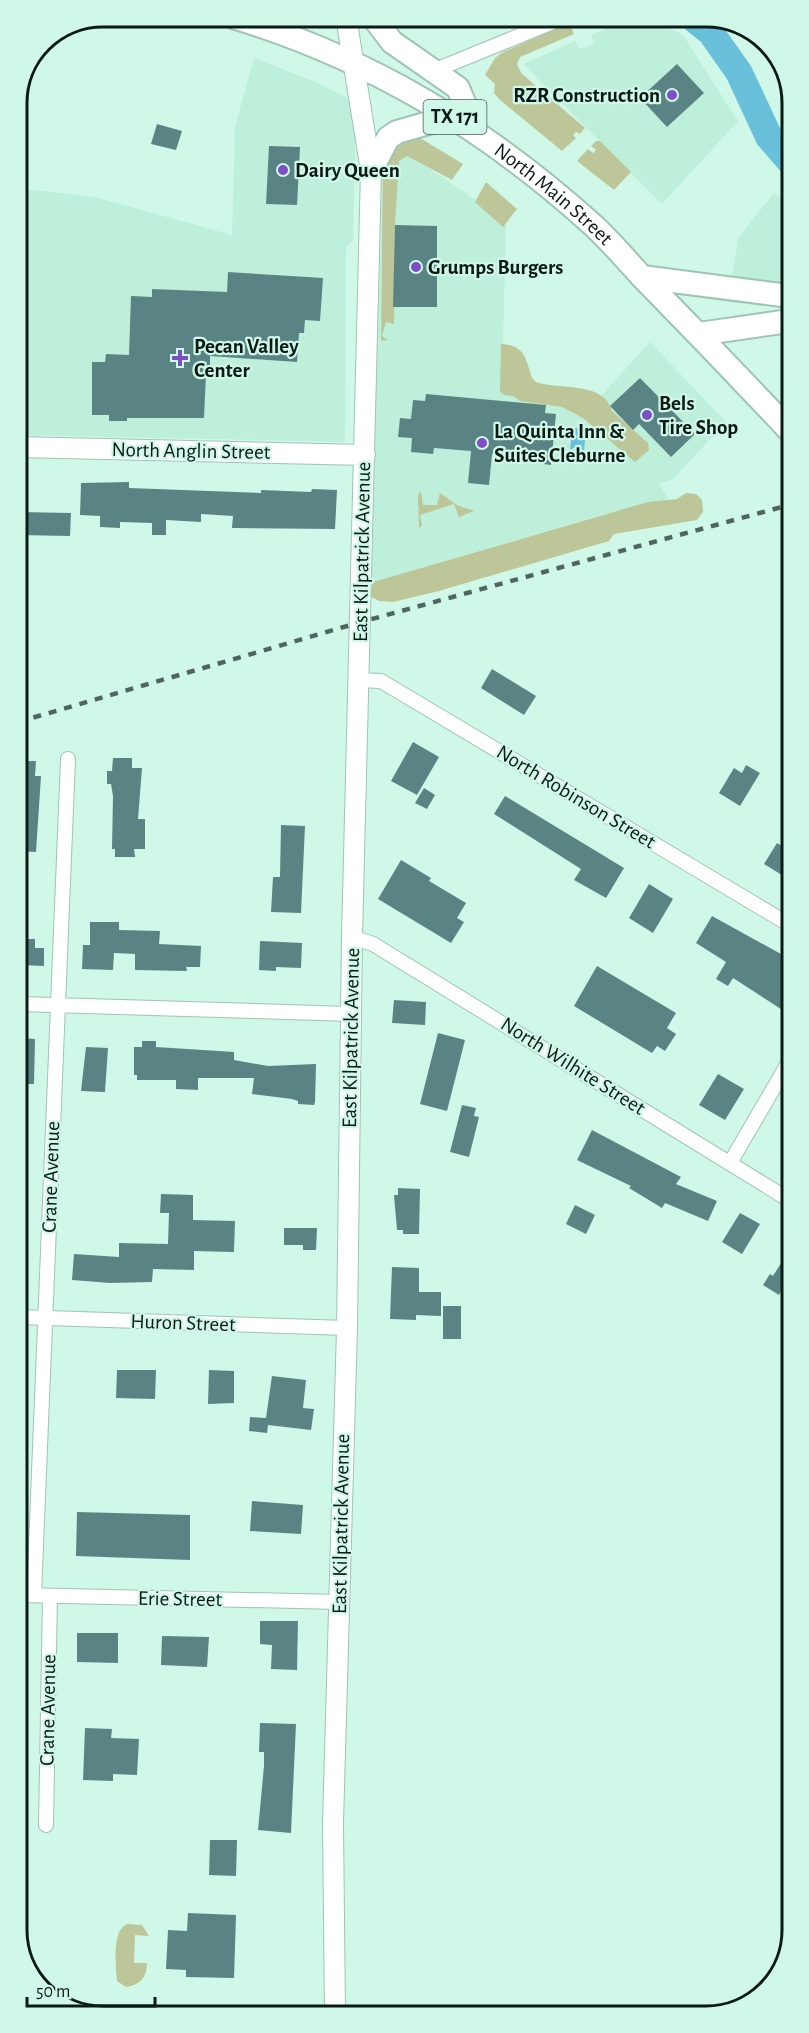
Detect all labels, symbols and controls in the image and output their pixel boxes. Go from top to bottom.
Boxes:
place label: RZR Construction [513,85,660,106]
marker: RZR Construction [665,88,679,102]
road number: TX 171 [424,100,486,134]
street label: North Main Street [491,139,617,249]
place label: Dairy Queen [295,160,400,182]
marker: Dairy Queen [276,163,290,177]
place label: Grumps Burgers [428,257,563,278]
marker: Grumps Burgers [409,260,423,274]
place label: Pecan Valley Center [194,336,299,381]
marker: Pecan Valley Center [171,349,189,367]
place label: Bels Tire Shop [659,393,738,438]
marker: Bels Tire Shop [640,408,654,422]
place label: La Quinta Inn & Suites Cleburne [494,421,626,466]
marker: La Quinta Inn & Suites Cleburne [475,436,489,450]
street label: North Anglin Street [111,439,271,463]
street label: East Kilpatrick Avenue [350,462,374,642]
street label: North Robinson Street [493,741,659,853]
street label: East Kilpatrick Avenue [339,948,363,1128]
street label: North Wilhite Street [497,1013,649,1119]
street label: Crane Avenue [39,1121,63,1233]
street label: Huron Street [130,1311,236,1335]
street label: East Kilpatrick Avenue [329,1434,353,1614]
street label: Erie Street [138,1588,223,1610]
street label: Crane Avenue [37,1654,59,1766]
scale bar [27,1970,154,2008]
text: 50 m [36,1983,70,2001]

